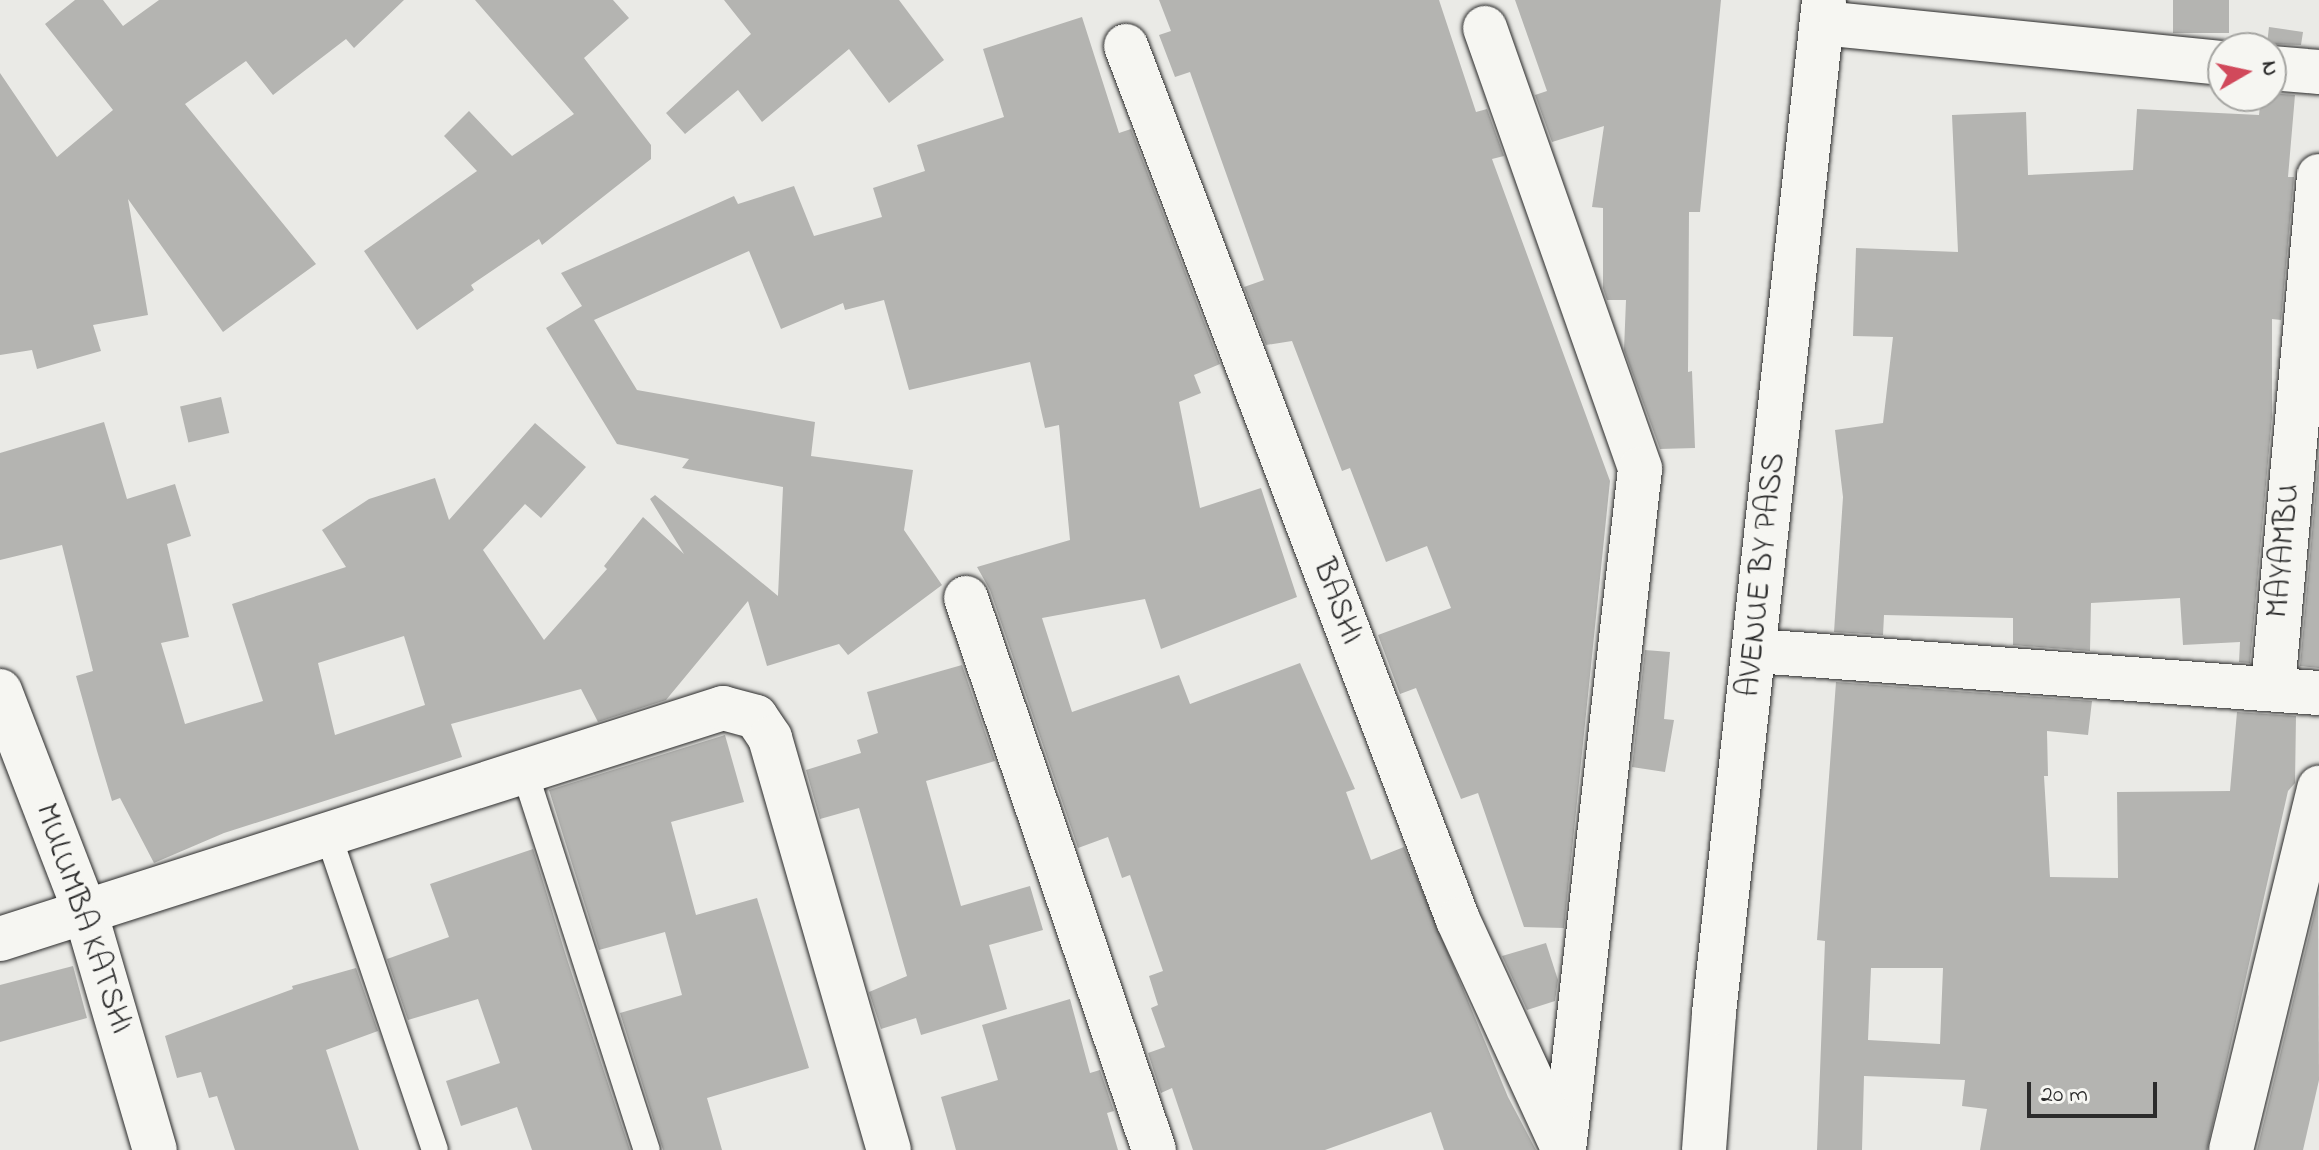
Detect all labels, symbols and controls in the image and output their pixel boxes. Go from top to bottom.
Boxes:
north arrow [2207,32,2287,112]
text: N [2252,59,2286,78]
street label: AVENUE BY PASS [1731,451,1795,699]
street label: MAYAMBU [2260,482,2310,620]
street label: BASHI [1302,554,1370,650]
street label: MULUMBA KATSHI [25,799,139,1039]
scale bar [2031,1066,2161,1116]
text: 20 m [2041,1078,2088,1113]

